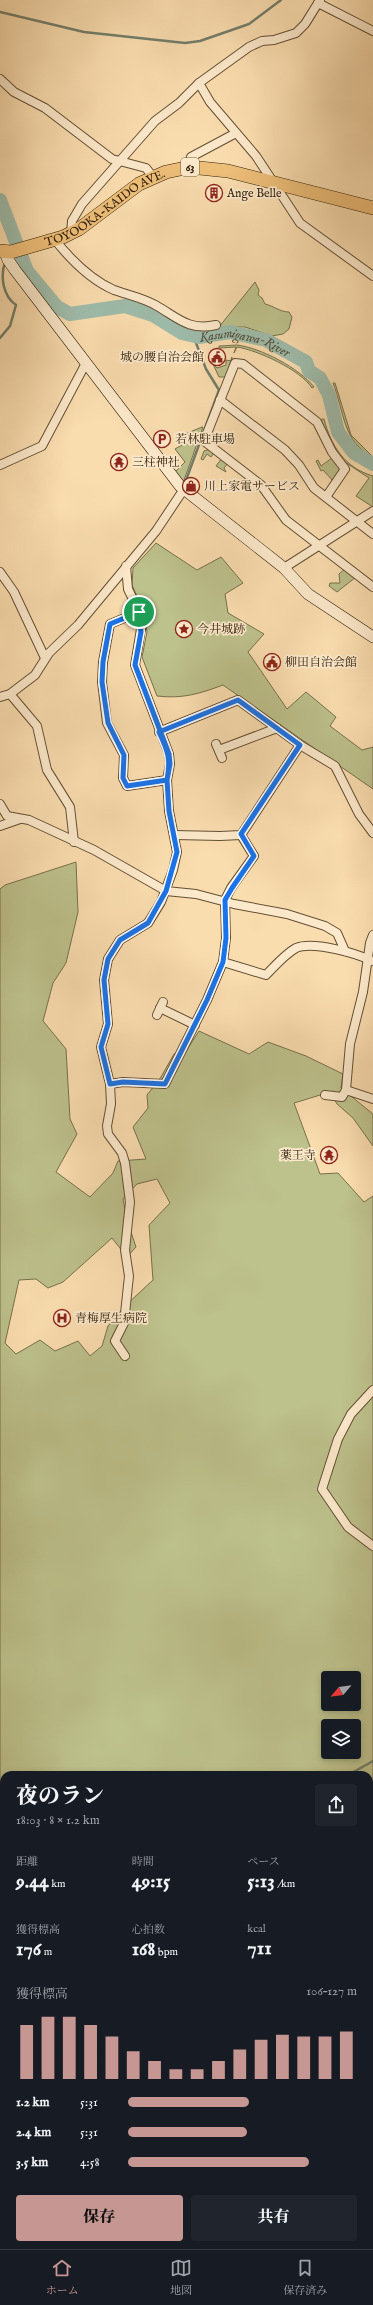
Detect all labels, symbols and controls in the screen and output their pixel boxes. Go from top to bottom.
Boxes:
road number: 63 [181,158,199,176]
street label: TOYOOKA-KAIDO AVE. [43,166,167,250]
building icon: Ange Belle [204,183,224,203]
place label: Ange Belle [226,186,282,201]
water label: Kasumigawa-River [197,325,293,362]
public building icon: 城の腰自治会館 [207,347,227,367]
place label: 城の腰自治会館 [120,350,204,365]
parking icon: 若林駐車場 [152,429,172,449]
place label: 若林駐車場 [175,432,235,447]
temple icon: 三柱神社 [109,452,129,472]
place label: 三柱神社 [132,455,180,470]
shop icon: 川上家電サービス [181,476,201,496]
place label: 川上家電サービス [204,479,300,494]
pin [122,595,156,629]
icon: arrive [128,601,150,623]
place icon: 今井城跡 [174,619,194,639]
place label: 今井城跡 [197,622,245,637]
public building icon: 柳田自治会館 [262,652,282,672]
place label: 柳田自治会館 [285,655,357,670]
temple icon: 薬王寺 [319,1145,339,1165]
place label: 薬王寺 [280,1148,316,1163]
hospital icon: 青梅厚生病院 [52,1308,72,1328]
place label: 青梅厚生病院 [75,1311,147,1326]
north arrow [321,1671,361,1711]
map controls [321,1671,361,1759]
button: layers [321,1719,361,1759]
text: 夜のラン [16,1783,104,1811]
button: share [315,1784,357,1826]
text: 18:03 · 8 × 1.2 km [16,1812,100,1829]
text: 距離 [16,1855,38,1869]
text: 時間 [132,1855,154,1869]
text: ペース [247,1855,280,1869]
text: 9.44 [16,1869,49,1894]
text: 49:15 [132,1869,170,1894]
text: 5:13 [247,1869,275,1894]
text: km [49,1877,66,1891]
text: /km [275,1877,295,1891]
text: kcal [247,1922,266,1936]
text: 獲得標高 [16,1923,60,1937]
text: 心拍数 [132,1923,165,1937]
text: 711 [247,1936,272,1961]
text: 176 [16,1937,41,1962]
text: 168 [132,1937,155,1962]
text: m [41,1945,52,1959]
text: bpm [155,1945,178,1959]
text: 106–127 m [306,1983,357,2000]
text: 獲得標高 [16,1986,68,2003]
text: 1.2 km [16,2094,50,2111]
text: 5:31 [80,2094,98,2111]
text: 2.4 km [16,2124,51,2141]
text: 5:31 [80,2124,98,2141]
text: 3.5 km [16,2154,48,2171]
text: 4:58 [80,2154,100,2171]
button: 保存 [16,2195,183,2241]
button: 共有 [191,2195,357,2241]
tab: ホーム [46,2257,79,2298]
tab: 地図 [170,2257,192,2298]
tab: 保存済み [283,2257,327,2298]

